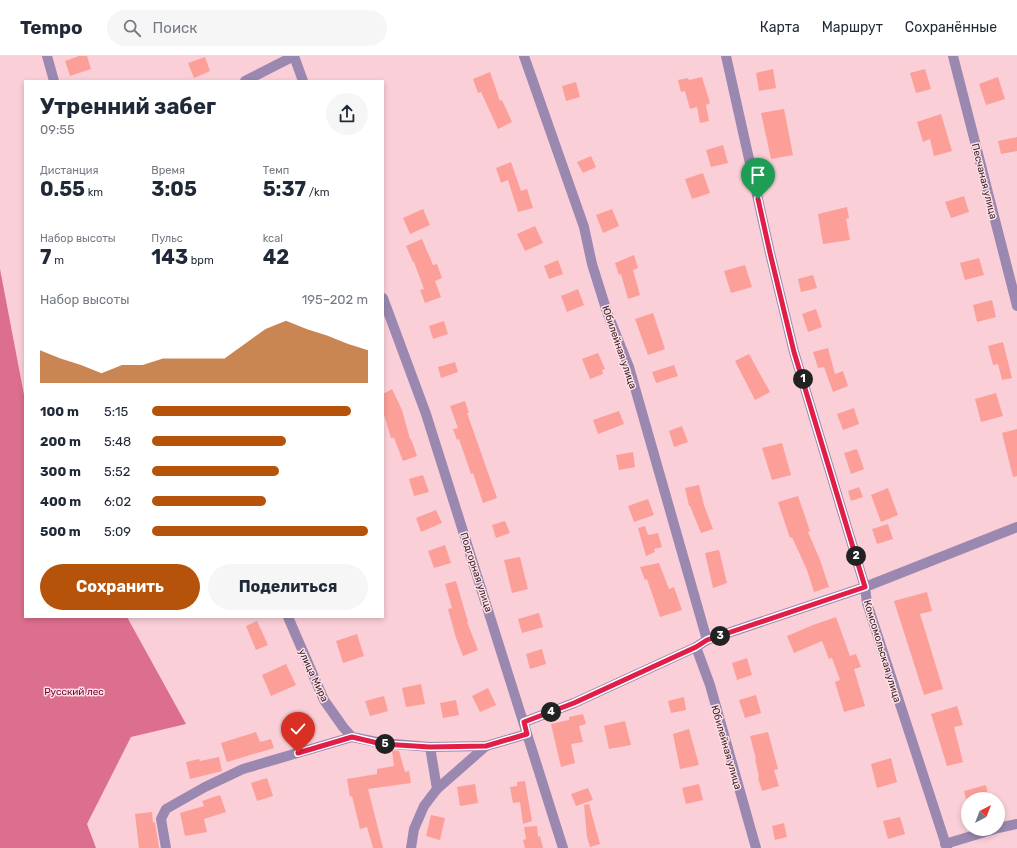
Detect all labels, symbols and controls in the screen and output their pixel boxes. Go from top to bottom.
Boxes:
search box [107,10,387,46]
text: Tempo [20,16,83,39]
icon: search [121,17,143,39]
text: Поиск [153,19,197,37]
text: Карта [760,19,800,36]
text: Маршрут [822,19,883,36]
text: Сохранённые [905,19,997,36]
text: Утренний забег [40,93,216,120]
button: share [326,93,368,135]
text: 09:55 [40,122,75,137]
street label: Песчаная улица [969,142,999,220]
pin [741,158,775,199]
text: Дистанция [40,164,98,177]
text: Время [151,164,185,177]
text: Темп [263,164,289,177]
icon: arrive [747,164,769,186]
text: 0.55 [40,177,85,201]
text: 3:05 [151,177,197,201]
text: 5:37 [263,177,306,201]
text: km [85,186,103,199]
text: /km [306,186,330,199]
text: Набор высоты [40,232,116,245]
text: Пульс [151,232,183,245]
text: kcal [263,232,283,245]
text: 7 [40,245,51,269]
text: 143 [151,245,188,269]
text: 42 [263,245,289,269]
text: m [51,254,64,267]
text: bpm [188,254,214,267]
text: Набор высоты [40,292,129,307]
text: 195–202 m [302,292,368,307]
street label: Юбилейная улица [599,304,639,390]
pin: 1 [793,369,813,389]
text: 1 [800,372,806,385]
text: 100 m [40,404,79,419]
text: 5:15 [104,404,128,419]
text: 200 m [40,434,81,449]
text: 5:48 [104,434,131,449]
text: 300 m [40,464,81,479]
text: 5:52 [104,464,130,479]
text: 400 m [40,494,81,509]
text: 6:02 [104,494,131,509]
text: 500 m [40,524,81,539]
text: 5:09 [104,524,131,539]
street label: Подгорная улица [458,531,495,614]
pin: 2 [846,546,866,566]
text: 2 [852,549,860,562]
button: Сохранить [40,564,200,610]
button: Поделиться [208,564,368,610]
street label: Комсомольская улица [861,599,903,704]
pin: 3 [710,626,730,646]
text: 3 [716,629,724,642]
street label: улица Мира [296,647,331,704]
park label: Русский лес [44,686,104,698]
pin: 4 [541,702,561,722]
street label: Юбилейная улица [708,704,744,791]
text: 4 [547,705,555,718]
pin [281,712,315,753]
icon: check [287,718,309,740]
pin: 5 [375,734,395,754]
text: 5 [381,737,389,750]
north arrow [961,792,1005,836]
map controls [961,792,1005,836]

